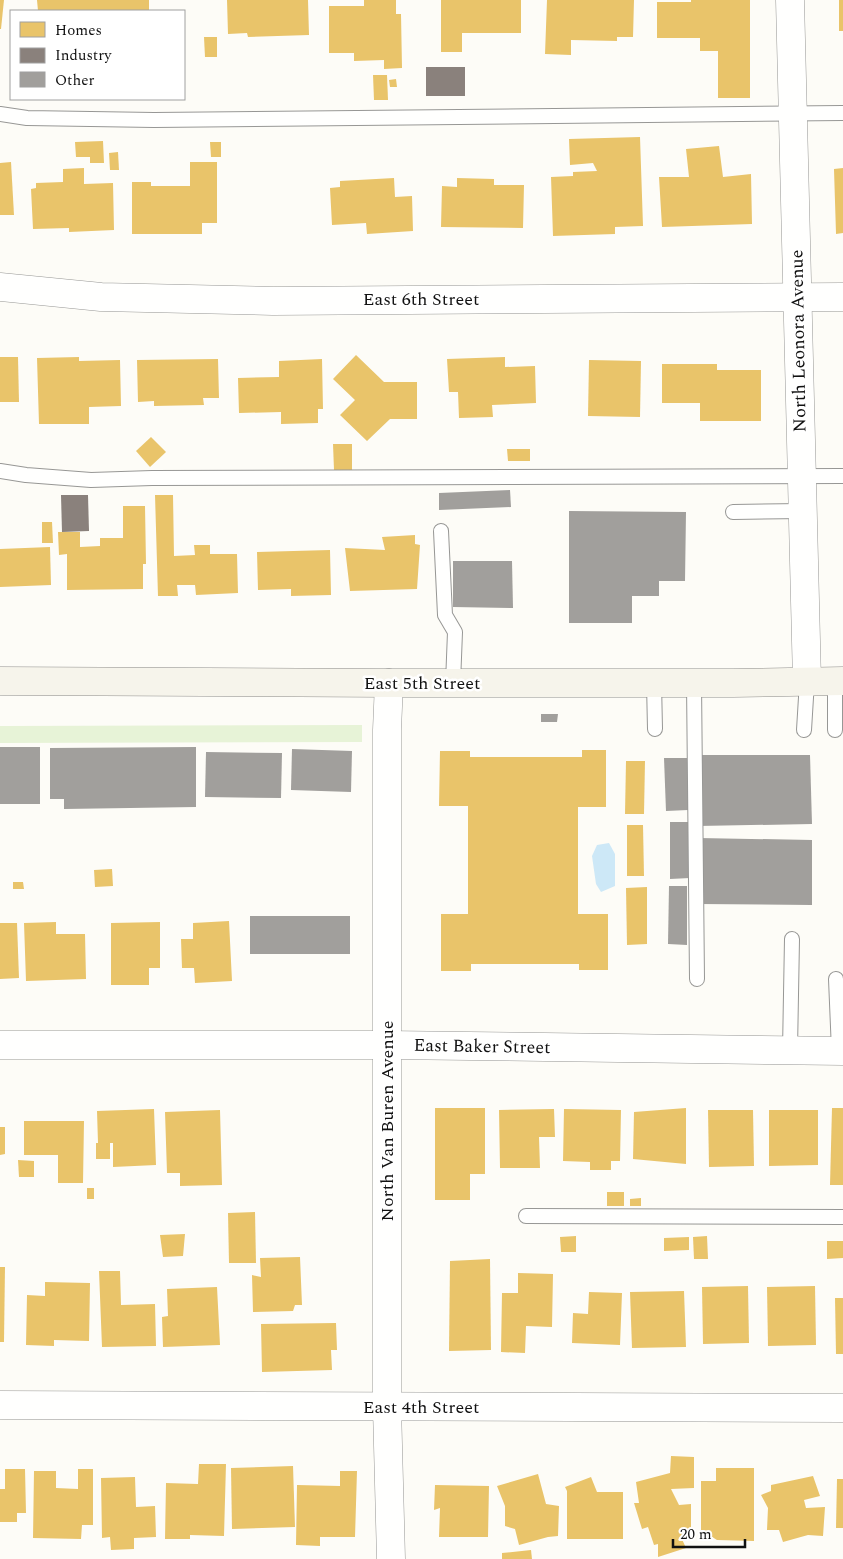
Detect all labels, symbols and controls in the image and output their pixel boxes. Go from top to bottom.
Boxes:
legend [10,10,185,100]
text: Homes [55,19,102,42]
text: Industry [55,44,112,67]
text: Other [55,69,94,92]
street label: North Leonora Avenue [783,249,814,433]
street label: East 6th Street [363,286,479,313]
street label: East 5th Street [364,670,480,697]
street label: North Van Buren Avenue [374,1021,401,1222]
street label: East Baker Street [413,1032,551,1061]
street label: East 4th Street [363,1394,479,1421]
scale bar [673,1516,746,1548]
text: 20 m [680,1523,712,1546]

